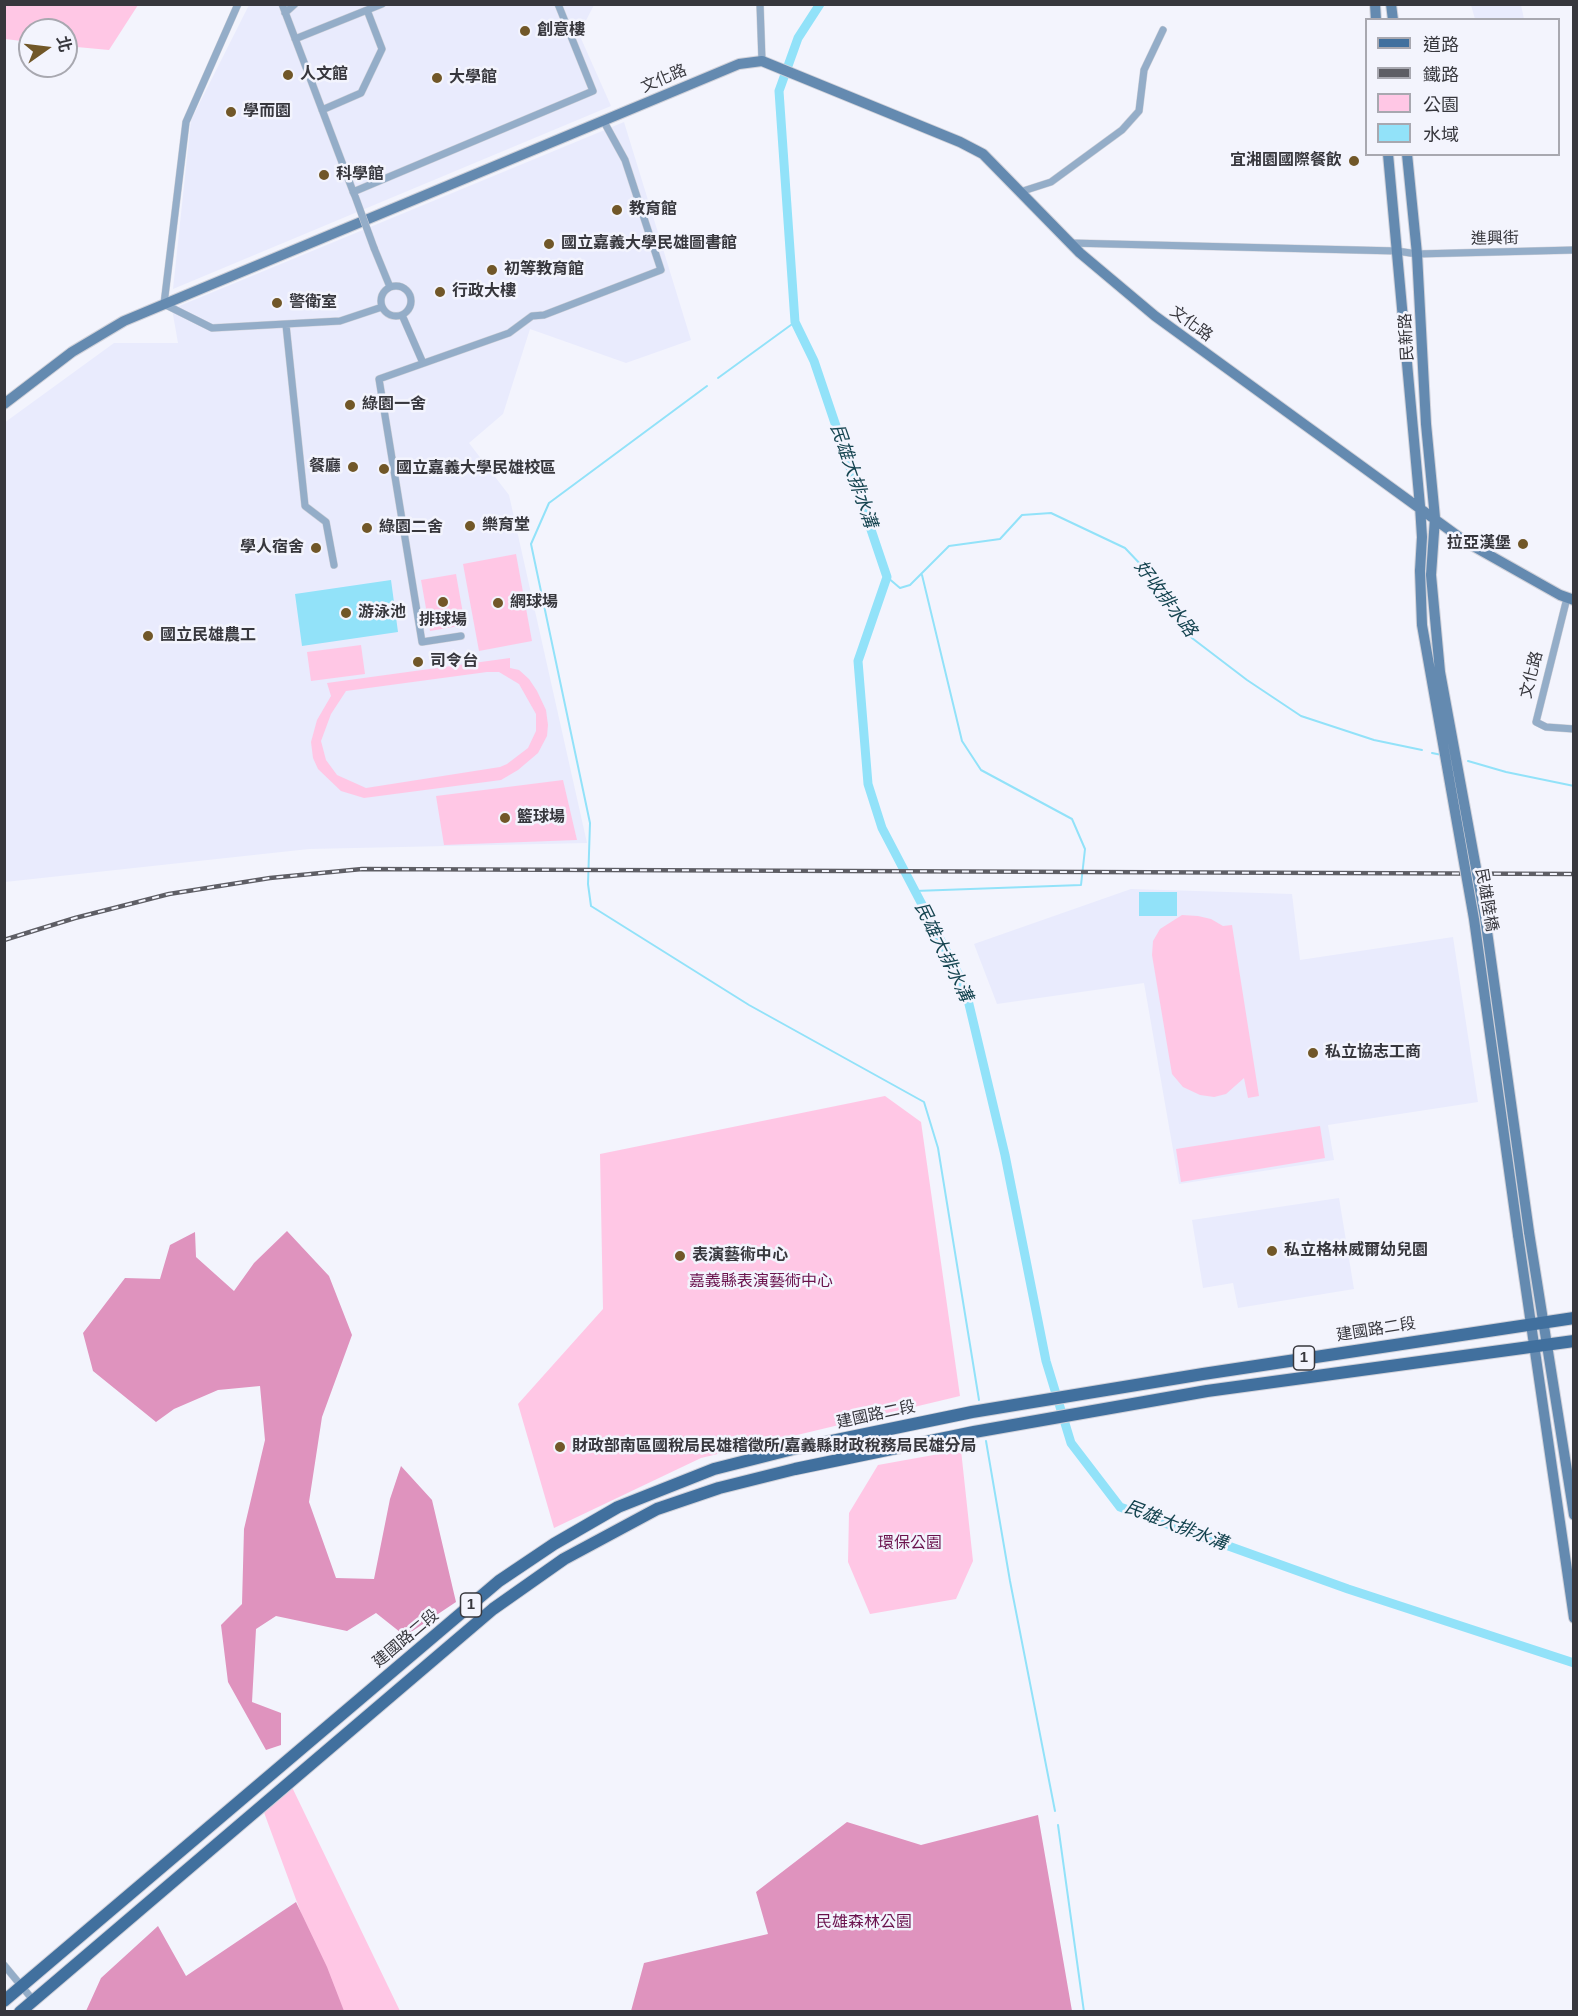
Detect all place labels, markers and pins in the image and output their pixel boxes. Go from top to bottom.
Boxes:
place label: 創意樓 [537,21,585,41]
marker: 創意樓 [518,24,532,38]
place label: 人文館 [300,65,348,85]
marker: 人文館 [281,68,295,82]
place label: 大學館 [449,68,497,88]
marker: 大學館 [430,71,444,85]
place label: 學而園 [243,102,291,122]
marker: 學而園 [224,105,238,119]
place label: 宜湘園國際餐飲 [1230,151,1342,171]
marker: 宜湘園國際餐飲 [1347,154,1361,168]
place label: 科學館 [336,165,384,185]
marker: 科學館 [317,168,331,182]
place label: 教育館 [629,200,677,220]
marker: 教育館 [610,203,624,217]
place label: 國立嘉義大學民雄圖書館 [561,234,737,254]
marker: 國立嘉義大學民雄圖書館 [542,237,556,251]
place label: 初等教育館 [504,260,584,280]
marker: 初等教育館 [485,263,499,277]
place label: 行政大樓 [452,282,516,302]
marker: 行政大樓 [433,285,447,299]
place label: 警衛室 [289,293,337,313]
marker: 警衛室 [270,296,284,310]
place label: 綠園一舍 [362,395,426,415]
marker: 綠園一舍 [343,398,357,412]
place label: 餐廳 [309,457,341,477]
place label: 國立嘉義大學民雄校區 [396,459,556,479]
marker: 餐廳 [346,460,360,474]
marker: 國立嘉義大學民雄校區 [377,462,391,476]
place label: 樂育堂 [482,516,530,536]
place label: 綠園二舍 [379,518,443,538]
marker: 樂育堂 [463,519,477,533]
marker: 綠園二舍 [360,521,374,535]
place label: 拉亞漢堡 [1447,534,1511,554]
marker: 拉亞漢堡 [1516,537,1530,551]
place label: 學人宿舍 [240,538,304,558]
marker: 學人宿舍 [309,541,323,555]
place label: 網球場 [510,593,558,613]
marker: 排球場 [436,595,450,609]
marker: 網球場 [491,596,505,610]
place label: 游泳池 [358,603,406,623]
marker: 游泳池 [339,606,353,620]
place label: 排球場 [419,611,467,631]
place label: 國立民雄農工 [160,626,256,646]
marker: 國立民雄農工 [141,629,155,643]
place label: 司令台 [430,652,478,672]
marker: 司令台 [411,655,425,669]
place label: 籃球場 [517,808,565,828]
marker: 籃球場 [498,811,512,825]
place label: 私立協志工商 [1325,1043,1421,1063]
marker: 私立協志工商 [1306,1046,1320,1060]
place label: 私立格林威爾幼兒園 [1284,1241,1428,1261]
marker: 私立格林威爾幼兒園 [1265,1244,1279,1258]
place label: 表演藝術中心 [692,1246,788,1266]
marker: 表演藝術中心 [673,1249,687,1263]
place label: 財政部南區國稅局民雄稽徵所/嘉義縣財政稅務局民雄分局 [572,1437,976,1457]
marker: 財政部南區國稅局民雄稽徵所/嘉義縣財政稅務局民雄分局 [553,1440,567,1454]

